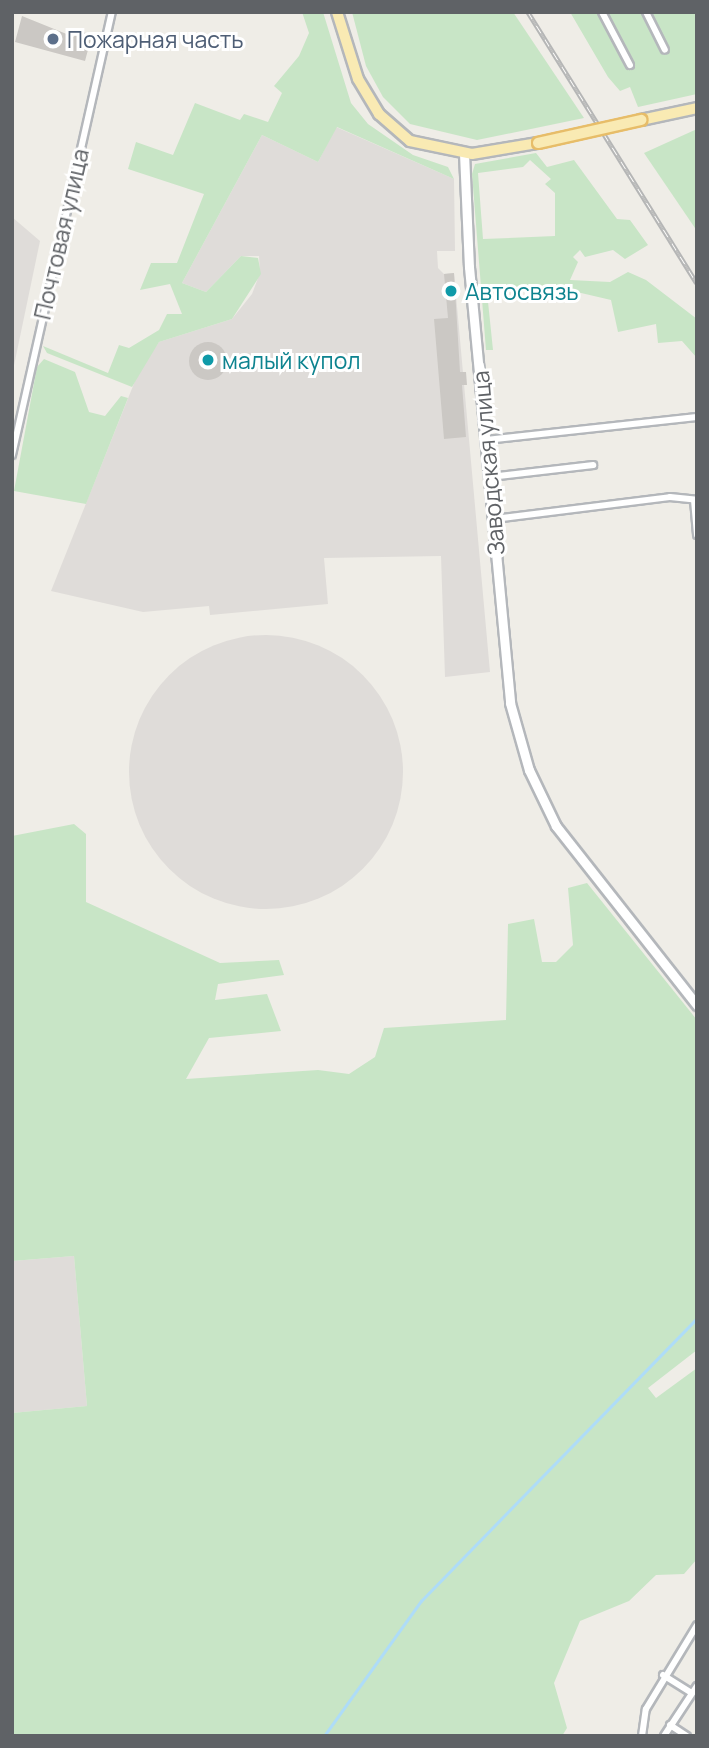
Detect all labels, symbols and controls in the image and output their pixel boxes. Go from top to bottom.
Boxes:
place label: Пожарная часть [67,25,244,53]
marker: Пожарная часть [45,31,61,47]
street label: Почтовая улица [28,146,94,322]
place label: Автосвязь [465,277,579,305]
marker: Автосвязь [443,283,459,299]
place label: малый купол [222,346,360,374]
marker: малый купол [200,352,216,368]
street label: Заводская улица [466,369,510,557]

